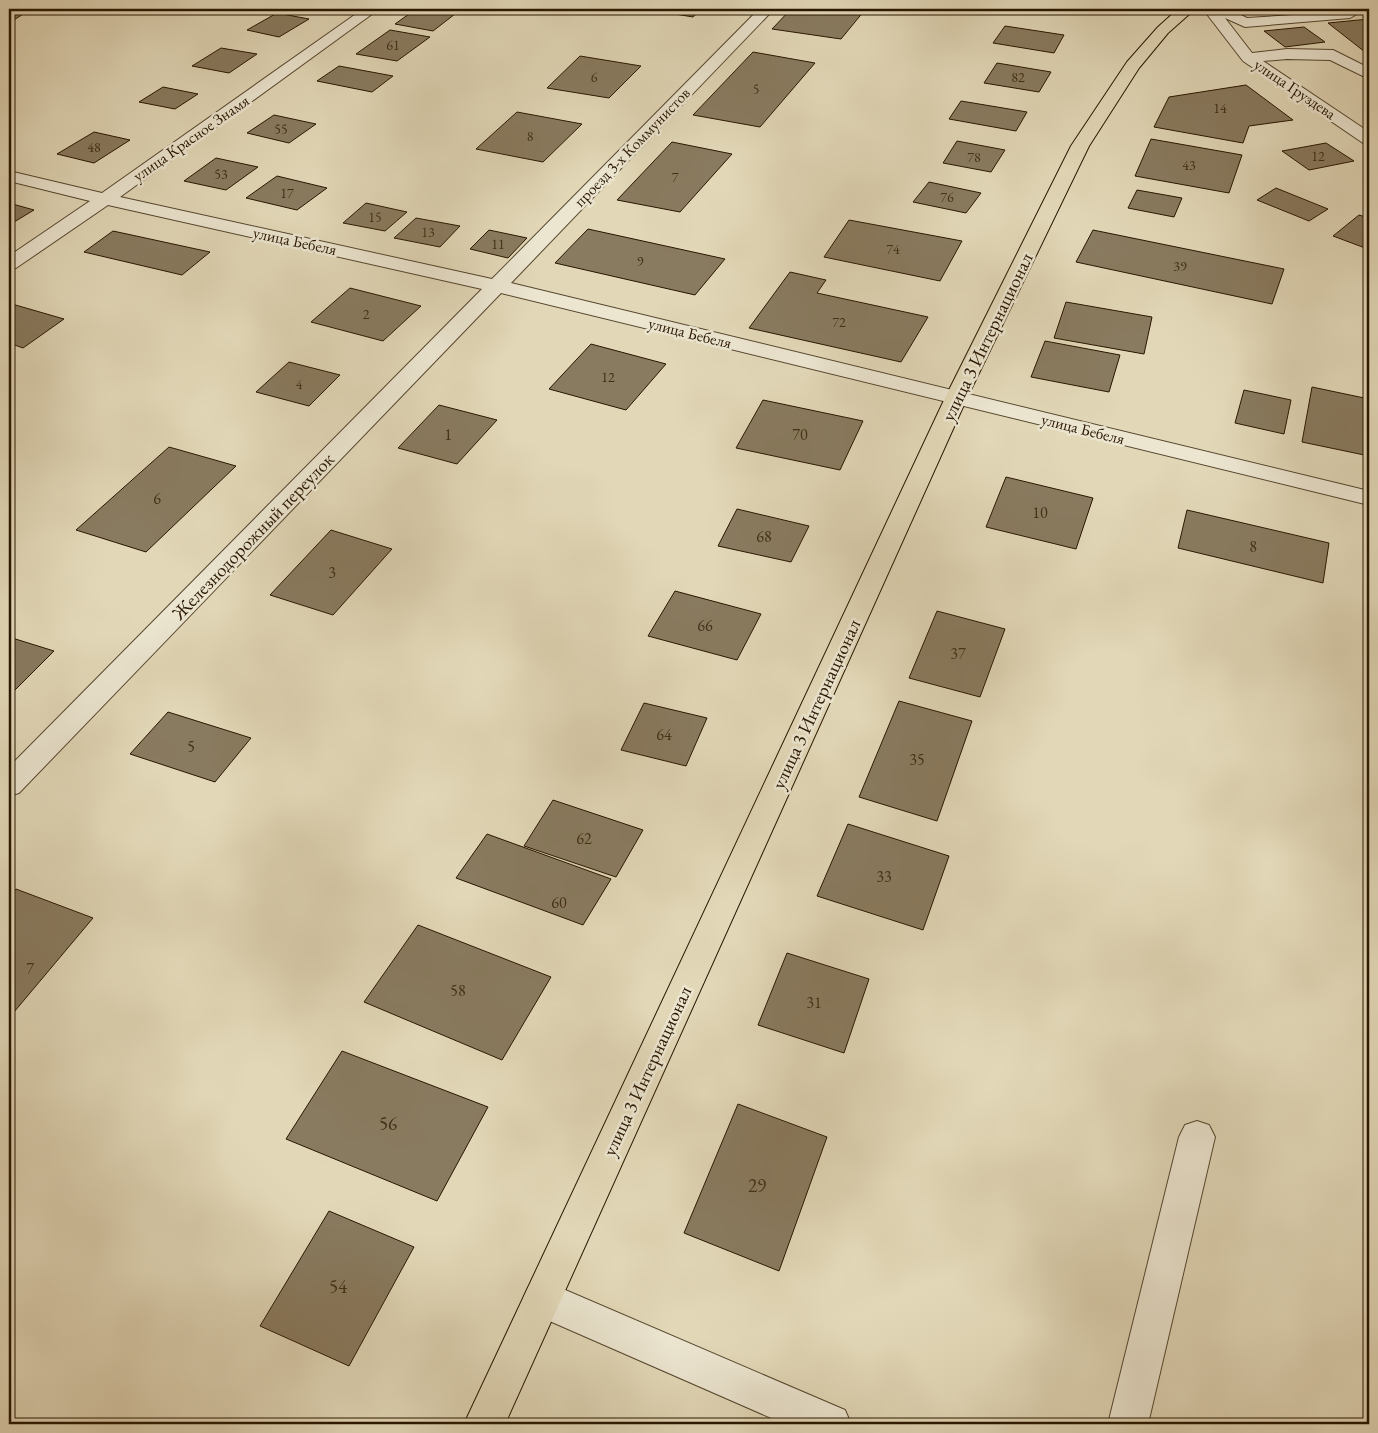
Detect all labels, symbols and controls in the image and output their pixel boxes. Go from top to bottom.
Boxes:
house number: 61 [386,36,400,54]
street label: улица Груздева [1250,54,1341,124]
house number: 6 [591,68,598,86]
house number: 82 [1011,68,1025,86]
house number: 5 [753,80,759,98]
street label: проезд 3-х Коммунистов [569,83,695,211]
street label: улица Красное Знамя [129,90,253,186]
house number: 14 [1213,99,1227,117]
house number: 55 [274,120,288,138]
house number: 8 [527,127,534,145]
house number: 48 [87,138,101,156]
house number: 12 [1311,147,1325,165]
house number: 78 [967,148,981,166]
house number: 43 [1182,156,1196,174]
house number: 53 [214,165,228,183]
house number: 7 [672,168,679,186]
house number: 17 [280,184,294,202]
house number: 76 [940,188,954,206]
house number: 15 [368,208,382,226]
street label: улица Бебеля [251,222,339,260]
house number: 13 [421,223,435,241]
house number: 11 [491,235,505,253]
house number: 74 [886,240,900,258]
street label: улица 3 Интернационал [935,249,1039,425]
house number: 9 [637,252,644,270]
house number: 39 [1173,257,1187,275]
house number: 2 [363,305,370,323]
street label: улица Бебеля [646,313,734,353]
house number: 72 [832,313,846,331]
house number: 12 [601,368,615,386]
house number: 4 [296,375,303,393]
street label: улица Бебеля [1039,409,1127,449]
house number: 1 [444,424,452,445]
house number: 70 [792,424,808,445]
street label: Железнодорожный переулок [166,447,340,626]
house number: 6 [153,488,161,509]
house number: 10 [1032,502,1048,523]
house number: 68 [756,526,772,547]
house number: 8 [1249,536,1257,557]
house number: 3 [328,562,336,583]
house number: 66 [697,615,713,636]
street label: улица 3 Интернационал [766,615,866,793]
house number: 37 [950,643,966,664]
house number: 64 [656,724,672,745]
house number: 5 [187,736,195,757]
house number: 35 [909,749,925,770]
house number: 62 [576,828,592,849]
house number: 33 [876,866,892,887]
house number: 60 [551,892,567,913]
house number: 7 [26,958,34,979]
house number: 58 [450,980,466,1001]
street label: улица 3 Интернационал [597,982,697,1160]
house number: 31 [806,992,822,1013]
house number: 56 [379,1111,397,1136]
house number: 29 [748,1173,766,1198]
house number: 54 [329,1274,348,1299]

